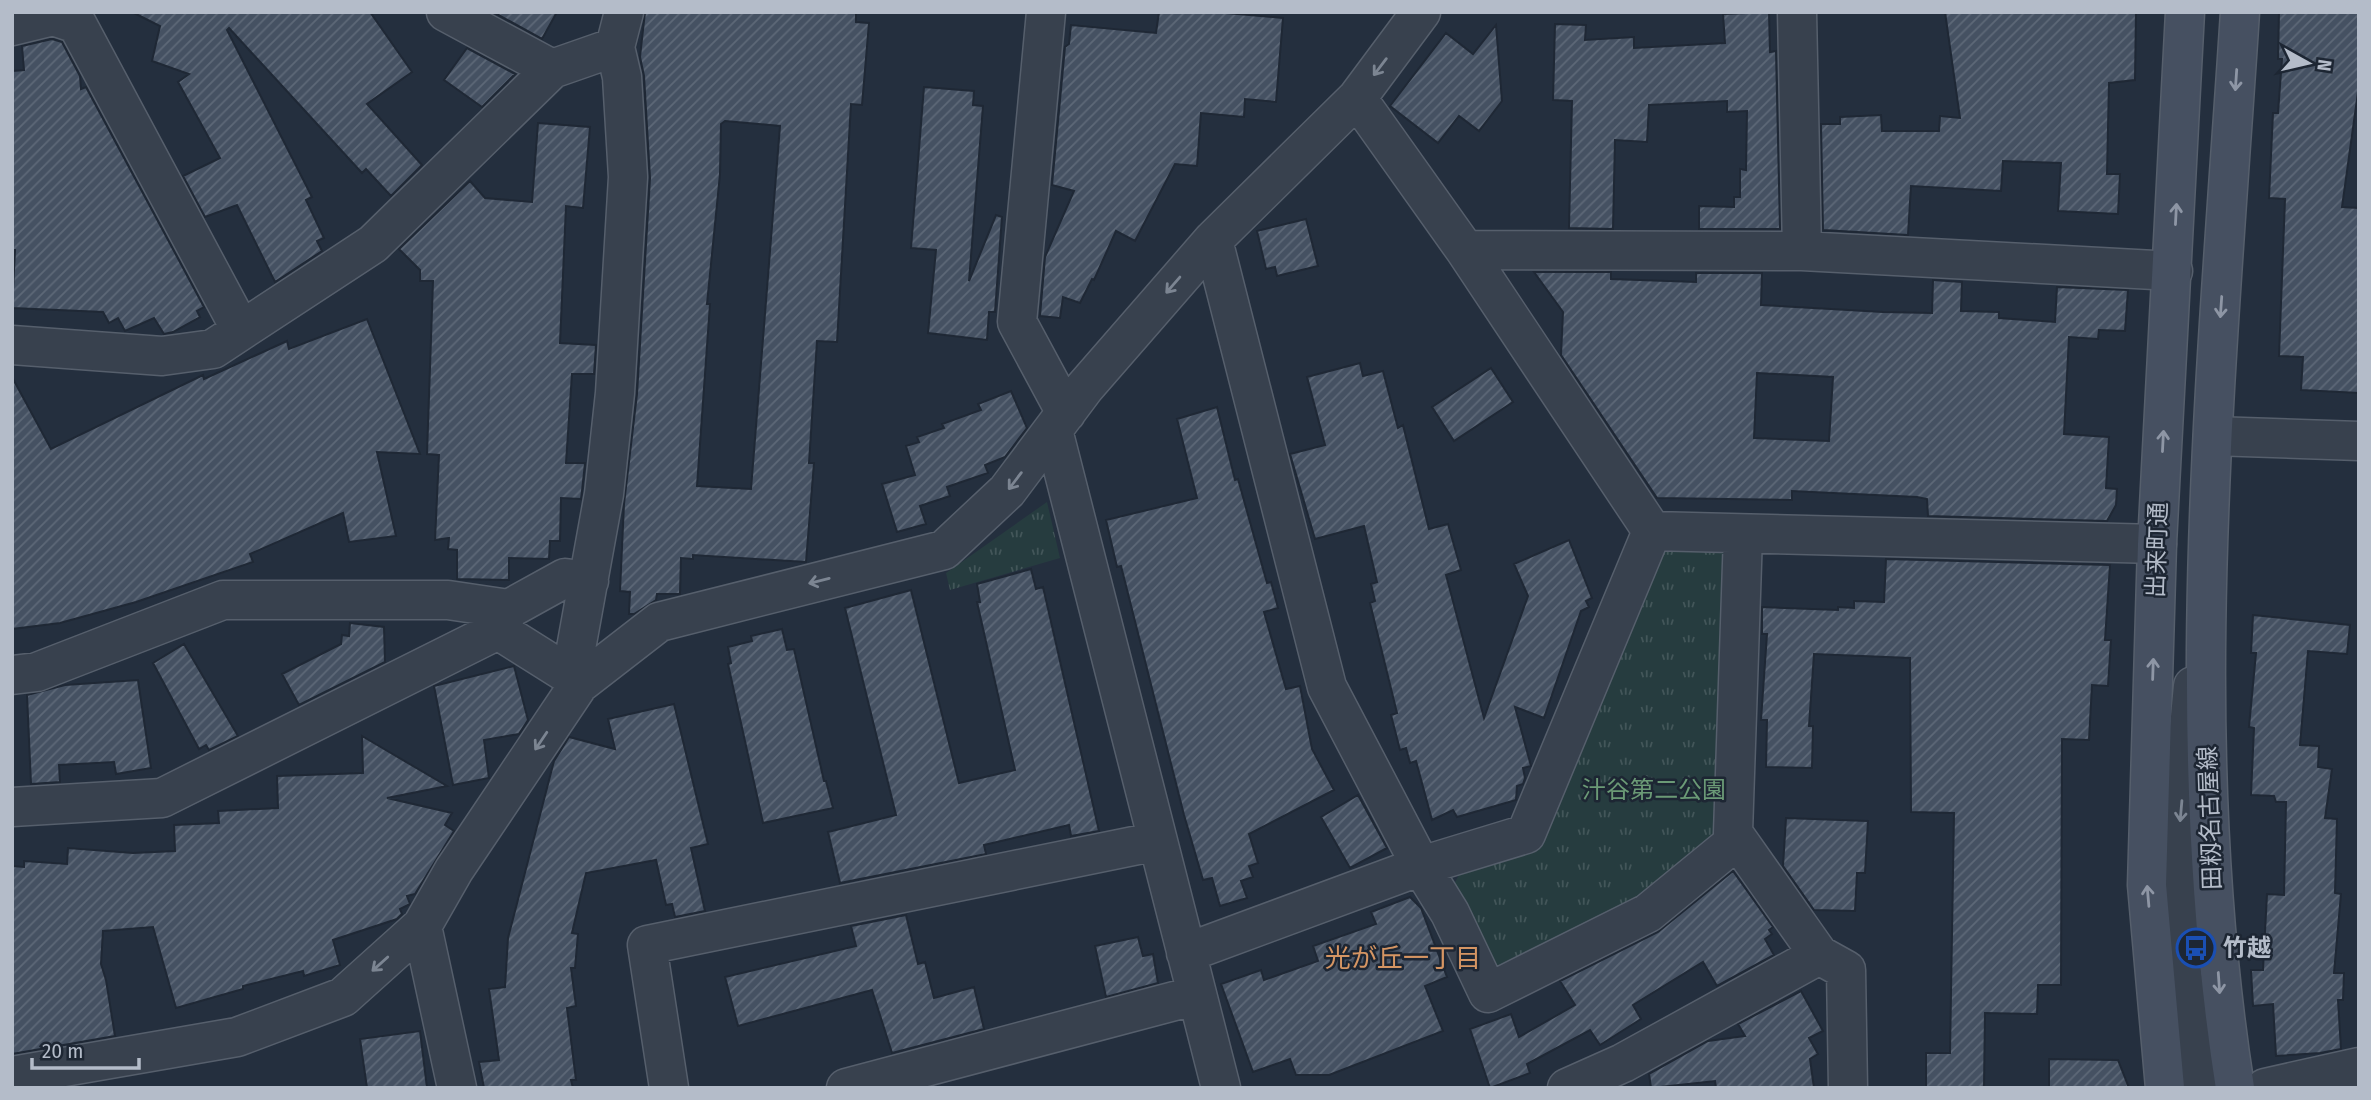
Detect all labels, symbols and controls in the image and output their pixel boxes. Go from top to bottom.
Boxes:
north arrow [2273,28,2343,98]
one-way arrow [1373,57,1387,76]
text: N [2312,58,2337,73]
one-way arrow [2229,69,2242,91]
one-way arrow [2169,203,2182,226]
one-way arrow [1165,276,1181,294]
one-way arrow [2214,296,2227,318]
one-way arrow [2156,430,2169,453]
one-way arrow [1007,471,1022,490]
street label: 出来町通 [2141,502,2173,598]
one-way arrow [808,575,831,588]
one-way arrow [2146,657,2160,680]
one-way arrow [533,731,548,750]
street label: 田籾名古屋線 [2193,746,2227,890]
park label: 汁谷第二公園 [1582,776,1726,804]
one-way arrow [2174,799,2187,822]
one-way arrow [2141,885,2154,908]
bus stop icon: 竹越 [2175,927,2217,969]
place label: 竹越 [2223,934,2271,962]
district label: 光が丘一丁目 [1325,943,1481,974]
one-way arrow [371,956,389,972]
one-way arrow [2213,971,2226,994]
scale bar [32,1026,138,1070]
text: 20 m [42,1038,83,1064]

